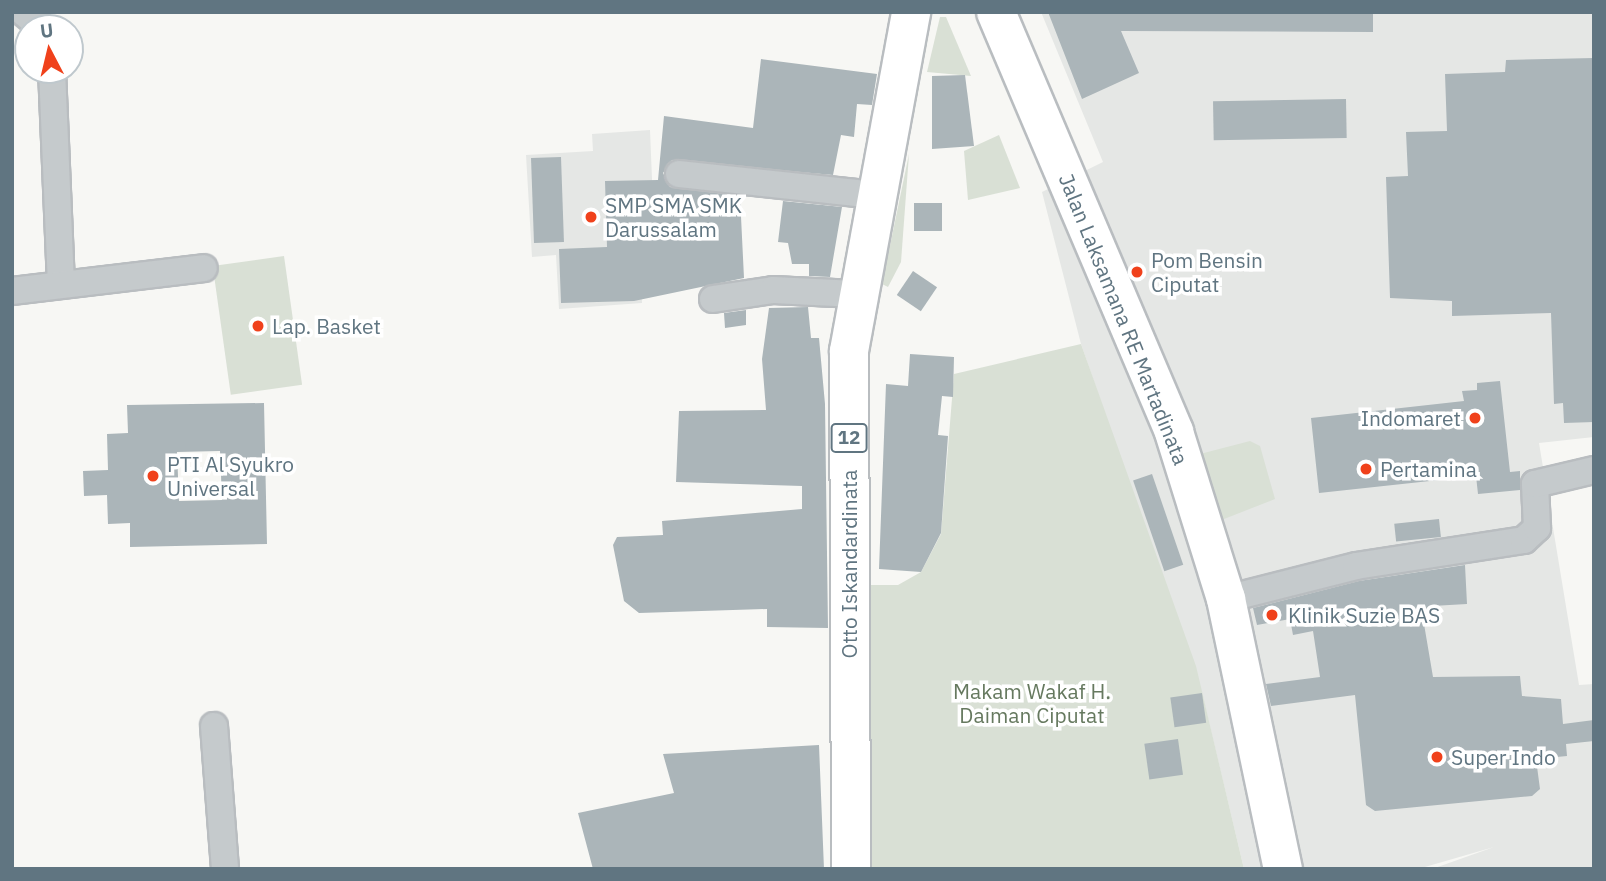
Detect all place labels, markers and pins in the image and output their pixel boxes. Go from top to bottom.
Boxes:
place label: SMP SMA SMK Darussalam [605,192,742,242]
marker: SMP SMA SMK Darussalam [583,209,599,225]
place label: Pom Bensin Ciputat [1151,247,1263,297]
marker: Pom Bensin Ciputat [1129,264,1145,280]
place label: Lap. Basket [272,313,381,339]
marker: Lap. Basket [250,318,266,334]
place label: Indomaret [1361,405,1461,431]
marker: Indomaret [1467,410,1483,426]
place label: PTI Al Syukro Universal [167,451,294,501]
place label: Pertamina [1380,456,1477,482]
marker: Pertamina [1358,461,1374,477]
marker: PTI Al Syukro Universal [145,468,161,484]
place label: Klinik Suzie BAS [1288,602,1440,628]
marker: Klinik Suzie BAS [1262,605,1282,625]
place label: Super Indo [1451,744,1556,770]
marker: Super Indo [1429,749,1445,765]

